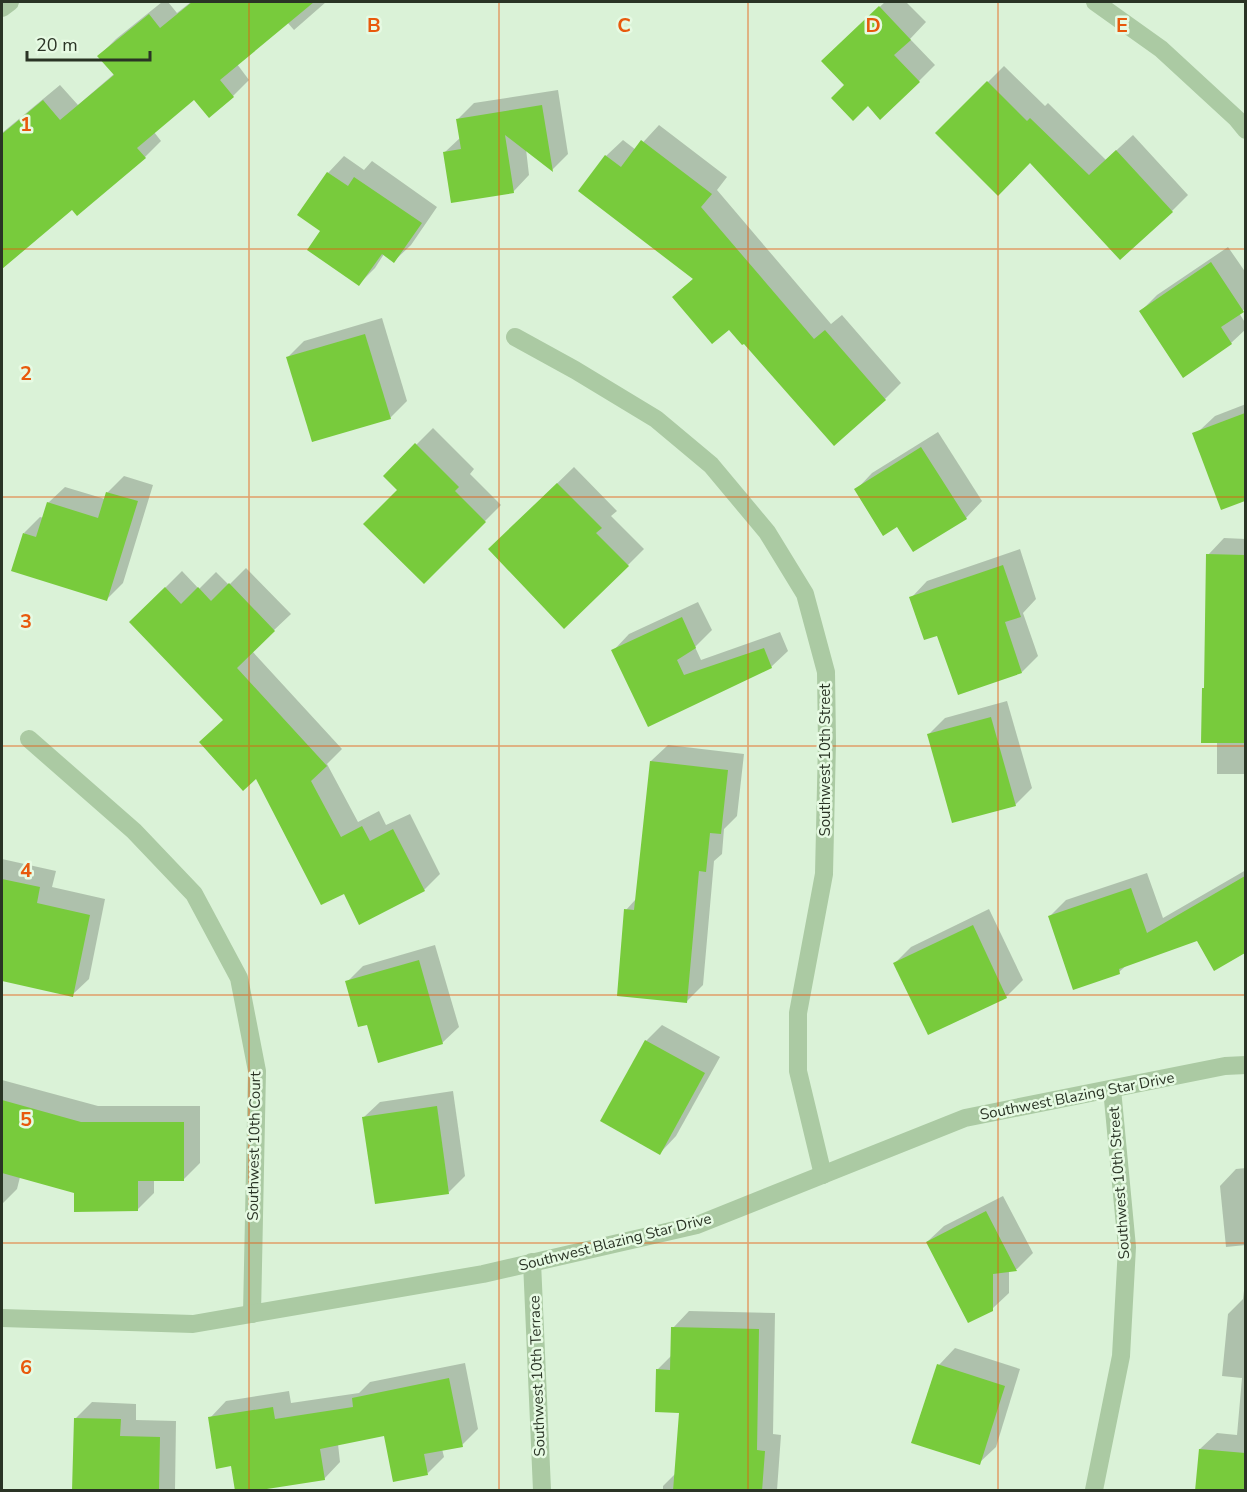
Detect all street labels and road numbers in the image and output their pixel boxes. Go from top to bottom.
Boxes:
street label: Southwest 10th Street [815,683,835,836]
street label: Southwest Blazing Star Drive [978,1067,1176,1125]
street label: Southwest 10th Court [243,1070,265,1221]
street label: Southwest 10th Street [1104,1105,1134,1260]
street label: Southwest Blazing Star Drive [517,1208,713,1276]
street label: Southwest 10th Terrace [524,1295,550,1457]

